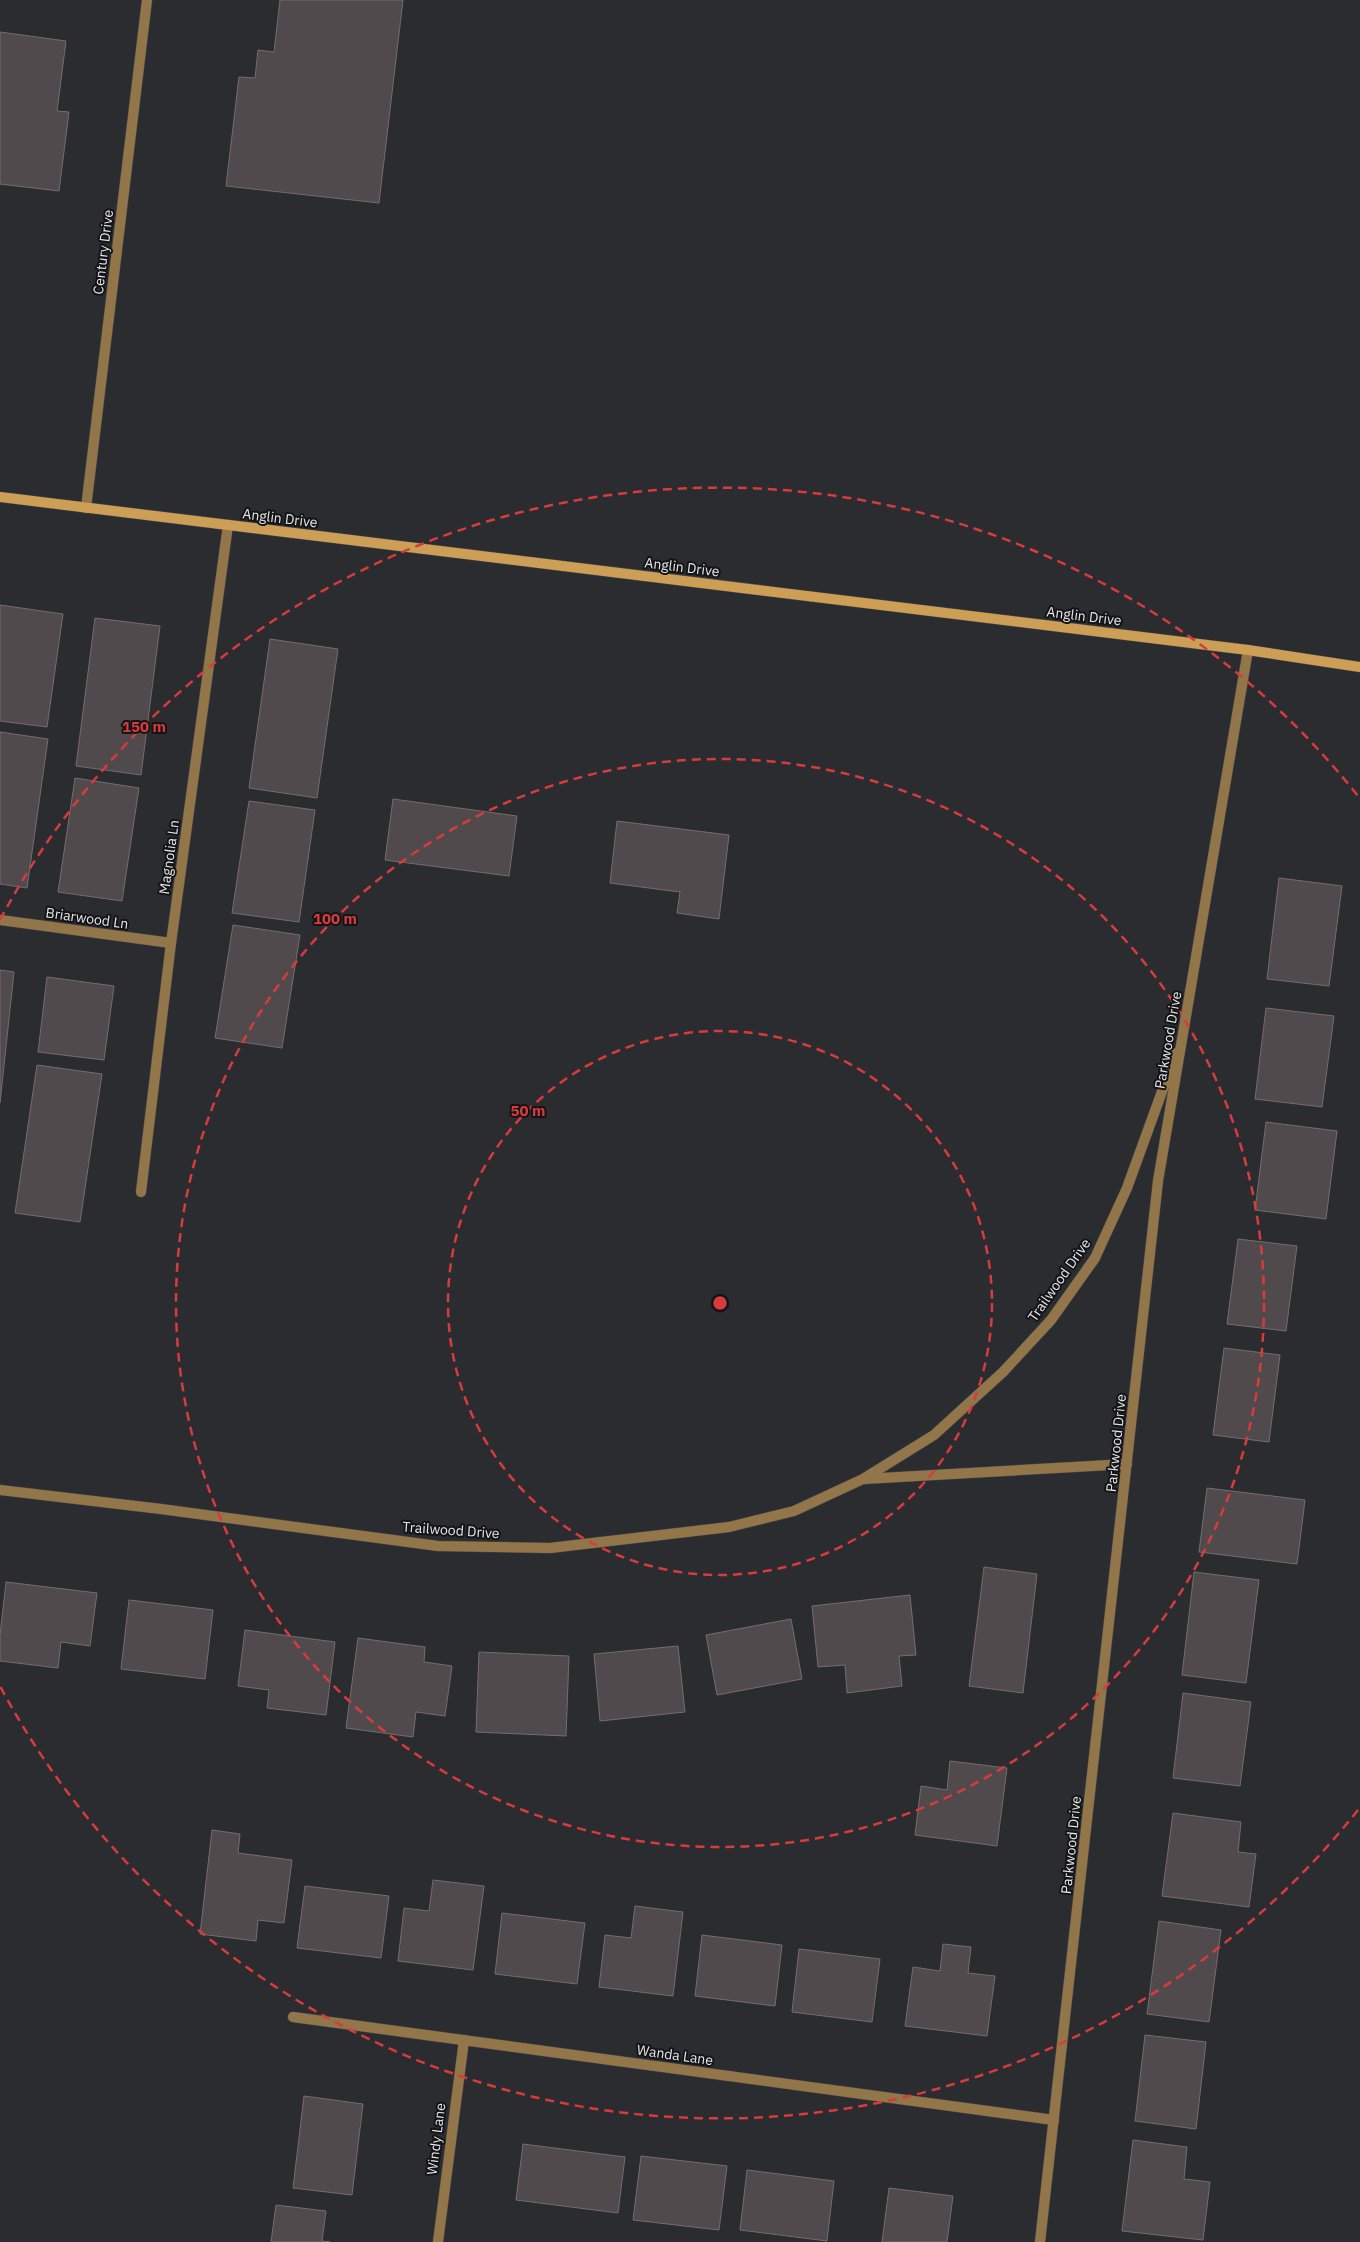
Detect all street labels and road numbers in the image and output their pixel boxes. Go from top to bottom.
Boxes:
street label: Century Drive [89,208,117,295]
street label: Anglin Drive [241,504,319,532]
street label: Anglin Drive [643,553,721,581]
street label: Anglin Drive [1045,602,1123,630]
street label: Magnolia Ln [155,819,183,895]
street label: Briarwood Ln [45,903,129,933]
street label: Parkwood Drive [1151,990,1185,1090]
street label: Trailwood Drive [1024,1235,1094,1325]
street label: Parkwood Drive [1102,1393,1130,1493]
street label: Trailwood Drive [402,1518,501,1542]
street label: Parkwood Drive [1057,1795,1085,1895]
street label: Wanda Lane [636,2041,715,2069]
street label: Windy Lane [423,2102,449,2176]

